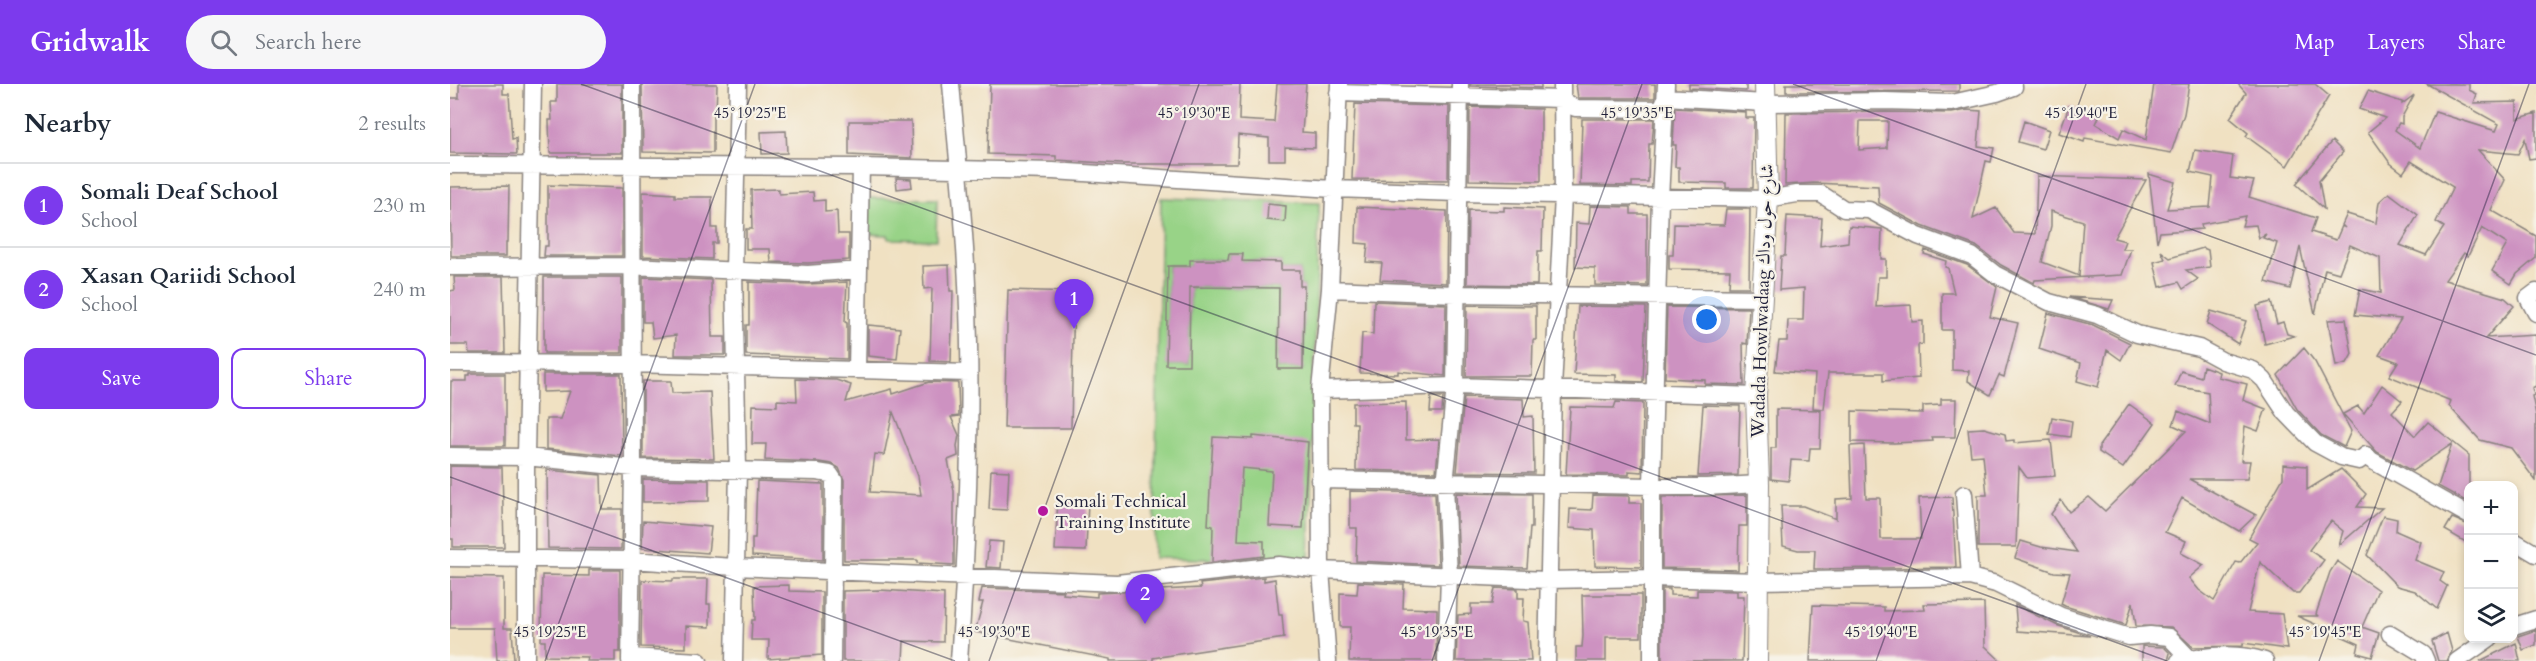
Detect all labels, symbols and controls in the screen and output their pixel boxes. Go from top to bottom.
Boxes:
search box [186,15,606,69]
text: Gridwalk [30,23,150,61]
icon: search [207,26,240,59]
text: Search here [255,27,362,57]
text: Map [2295,28,2335,57]
text: Layers [2368,28,2425,57]
text: Share [2458,28,2506,57]
text: 45°19'25"E [714,103,786,123]
text: 45°19'30"E [1158,103,1230,123]
text: 45°19'35"E [1601,103,1673,123]
text: 45°19'40"E [2045,103,2117,123]
text: Nearby [24,106,112,141]
text: 2 results [358,110,426,137]
street label: Wadada Howlwadaag شارع حول وداك [1745,164,1782,439]
text: Somali Deaf School [81,177,278,207]
text: 1 [38,192,49,219]
text: 230 m [373,192,426,219]
text: School [81,207,138,234]
text: Xasan Qariidi School [81,261,296,291]
text: 2 [38,276,49,303]
text: 240 m [373,276,426,303]
pin: 1 [1054,280,1094,329]
text: School [81,291,138,318]
your location [1692,305,1721,334]
button: Save [24,348,219,409]
button: Share [231,348,426,409]
map controls [2464,481,2518,643]
button: + [2464,481,2518,535]
place label: Somali Technical Training Institute [1055,489,1191,535]
marker: Somali Technical Training Institute [1036,504,1050,518]
button: − [2464,535,2518,589]
pin: 2 [1126,574,1164,624]
button: layers [2464,589,2518,643]
text: 45°19'25"E [514,622,586,642]
text: 45°19'30"E [958,622,1030,642]
text: 45°19'35"E [1401,622,1473,642]
text: 45°19'40"E [1845,622,1917,642]
text: 45°19'45"E [2289,622,2361,642]

